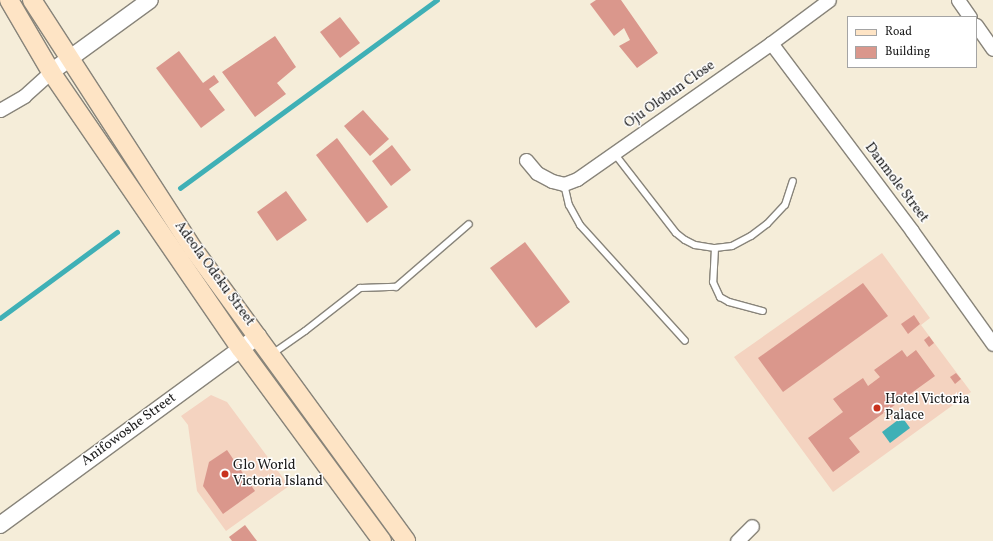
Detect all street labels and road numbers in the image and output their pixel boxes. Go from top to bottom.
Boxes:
street label: Oju Olobun Close [621,58,719,132]
street label: Danmole Street [861,140,931,226]
street label: Adeola Odeku Street [170,218,258,330]
street label: Anifowoshe Street [78,390,180,470]

